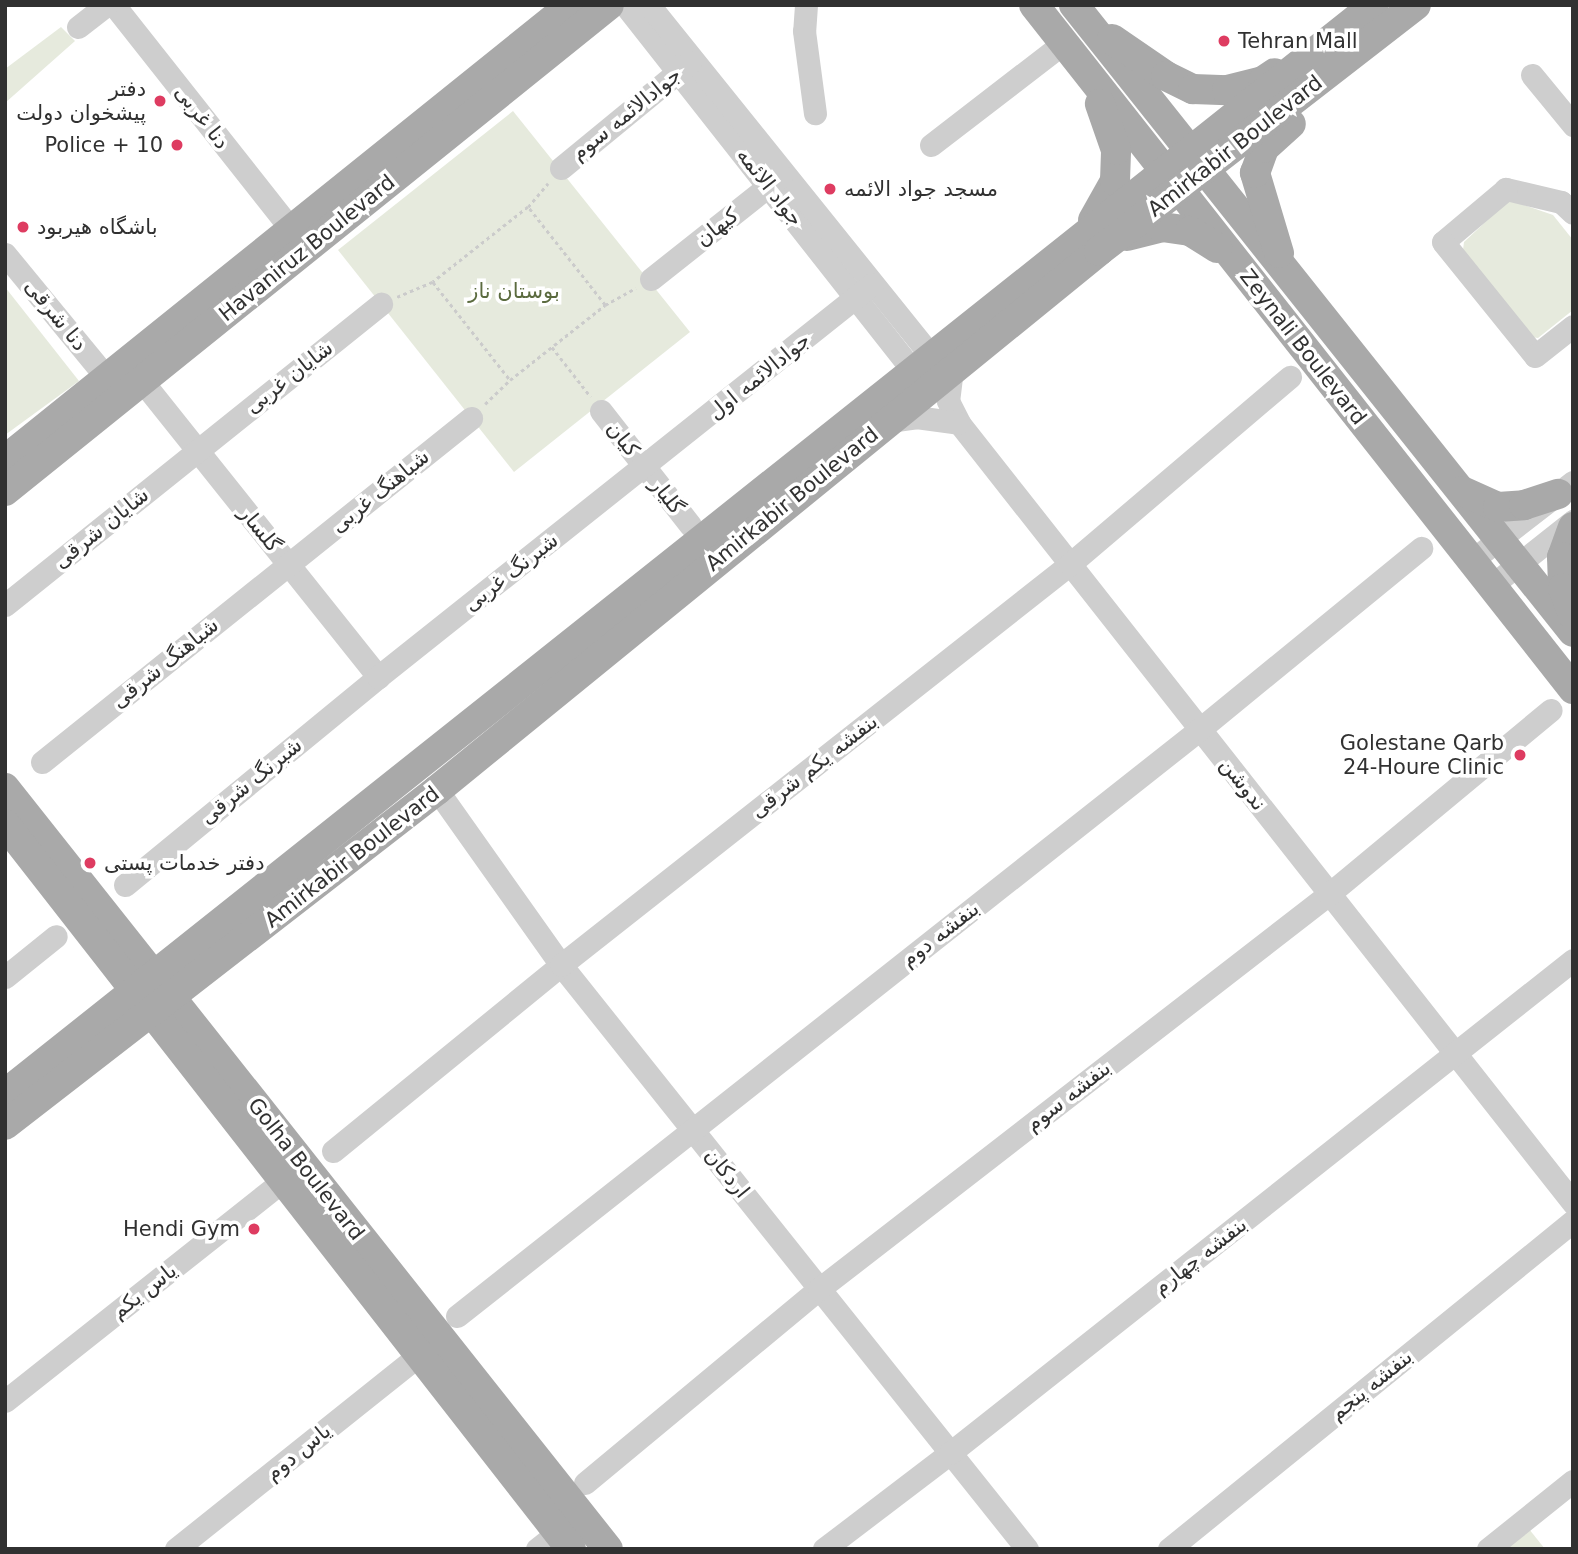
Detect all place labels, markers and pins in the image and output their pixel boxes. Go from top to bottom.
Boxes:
place label: Tehran Mall [1238,28,1358,54]
marker: Tehran Mall [1216,33,1232,49]
place label: دفتر پیشخوان دولت [16,76,146,126]
marker: دفتر پیشخوان دولت [152,93,168,109]
place label: Police + 10 [44,132,163,158]
marker: Police + 10 [169,137,185,153]
place label: مسجد جواد الائمه [844,176,998,202]
marker: مسجد جواد الائمه [822,181,838,197]
place label: باشگاه هیربود [37,214,158,240]
marker: باشگاه هیربود [15,219,31,235]
place label: Golestane Qarb 24-Houre Clinic [1340,730,1504,780]
marker: Golestane Qarb 24-Houre Clinic [1510,745,1530,765]
place label: دفتر خدمات پستی [104,850,265,876]
marker: دفتر خدمات پستی [82,855,98,871]
place label: Hendi Gym [123,1216,240,1242]
marker: Hendi Gym [246,1221,262,1237]

